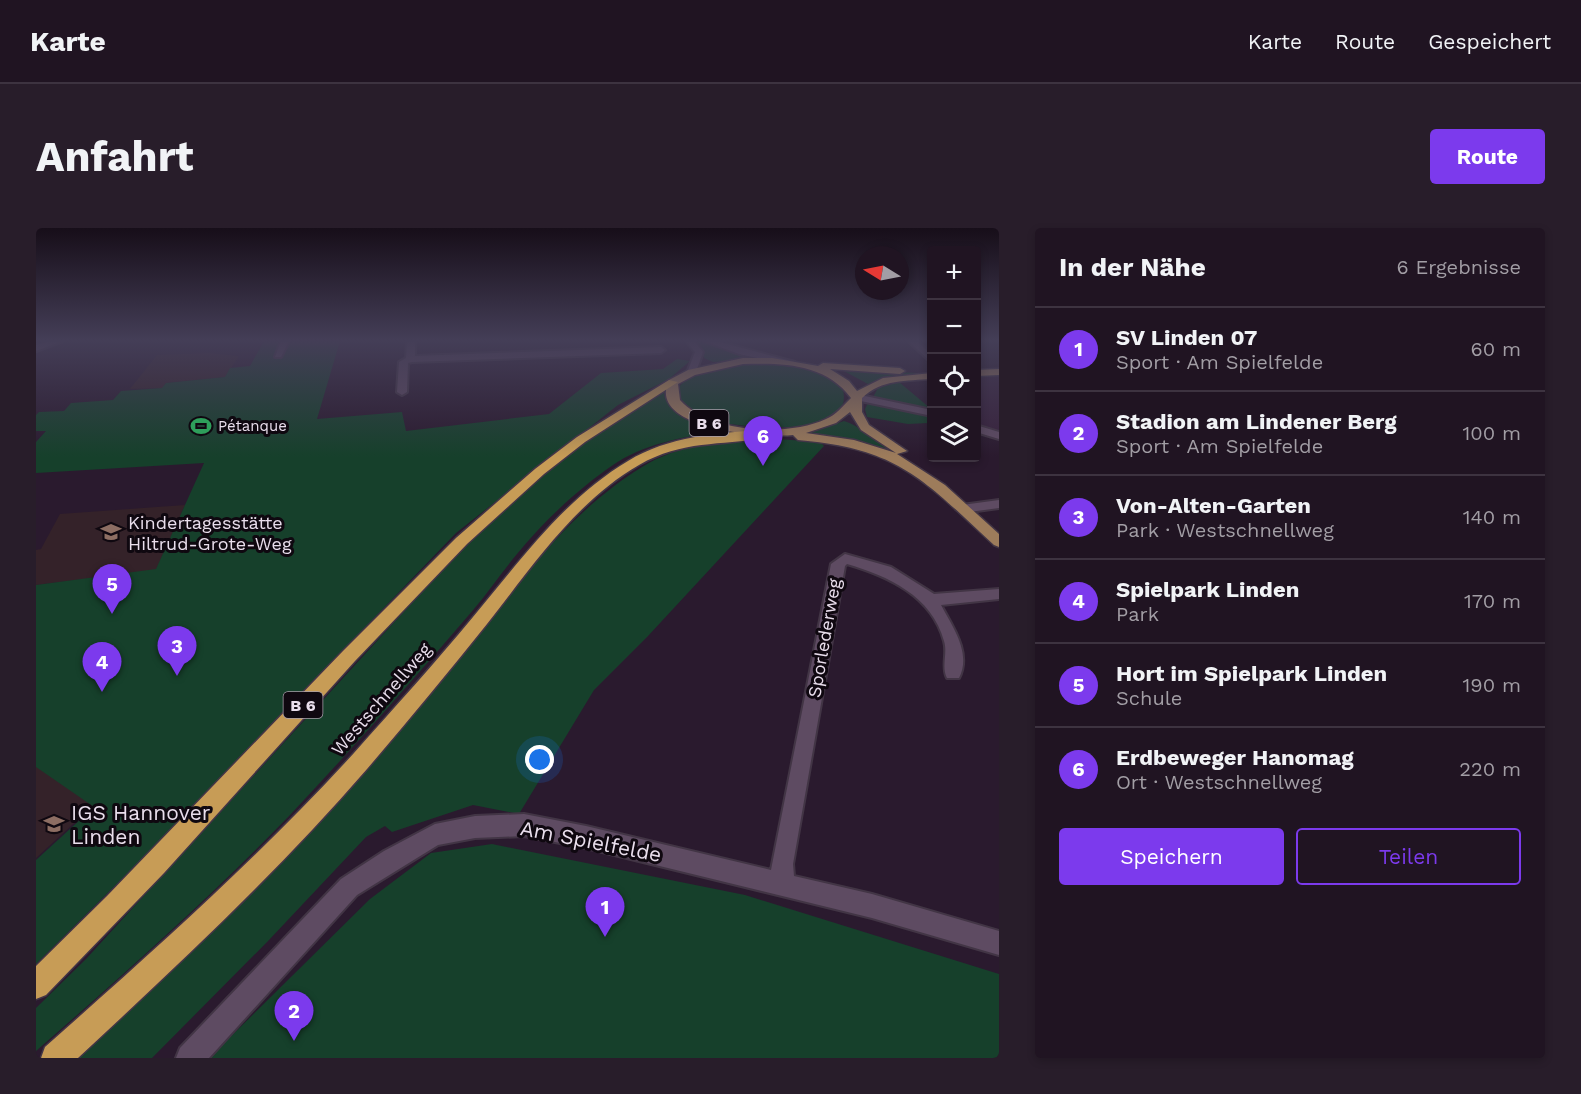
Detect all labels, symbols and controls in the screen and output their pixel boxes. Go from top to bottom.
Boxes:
text: Karte [30,25,106,58]
text: Karte [1248,29,1302,54]
text: Route [1335,29,1395,54]
text: Gespeichert [1428,29,1551,54]
button: Route [1430,129,1545,184]
text: Anfahrt [36,132,194,181]
north arrow [855,246,909,300]
map controls [927,246,981,462]
button: + [927,246,981,300]
text: In der Nähe [1059,252,1206,282]
text: 6 Ergebnisse [1397,255,1521,279]
button: − [927,300,981,354]
text: SV Linden 07 [1116,325,1258,350]
text: 1 [1074,337,1083,361]
text: 60 m [1471,337,1521,361]
text: Sport · Am Spielfelde [1116,350,1323,374]
button: locate [927,354,981,408]
button: layers [927,408,981,462]
text: Stadion am Lindener Berg [1116,409,1397,434]
road number: B 6 [690,410,728,436]
sports icon: Pétanque [189,414,213,438]
pin: 6 [744,416,782,466]
place label: Pétanque [218,417,287,435]
text: 2 [1073,421,1084,445]
text: 100 m [1462,421,1521,445]
text: Sport · Am Spielfelde [1116,434,1323,458]
text: Von-Alten-Garten [1116,493,1311,518]
text: 3 [1073,505,1084,529]
text: 140 m [1463,505,1521,529]
place label: Kindertagesstätte Hiltrud-Grote-Weg [128,512,292,554]
text: Park · Westschnellweg [1116,518,1334,542]
school or university icon: Kindertagesstätte Hiltrud-Grote-Weg [99,520,123,544]
pin: 5 [92,564,132,614]
street label: Sporlederweg [803,576,845,699]
text: Spielpark Linden [1116,577,1299,602]
text: 4 [1072,589,1085,613]
text: 170 m [1464,589,1521,613]
text: Park [1116,602,1159,626]
pin: 3 [158,626,196,676]
street label: Westschnellweg [327,638,436,759]
pin: 4 [82,642,122,692]
text: Hort im Spielpark Linden [1116,661,1387,686]
text: 5 [1073,673,1084,697]
text: 190 m [1463,673,1521,697]
text: Schule [1116,686,1182,710]
road number: B 6 [284,692,322,718]
your location [525,745,554,774]
text: Erdbeweger Hanomag [1116,745,1354,770]
text: 6 [1072,757,1085,781]
text: 220 m [1459,757,1521,781]
text: Ort · Westschnellweg [1116,770,1322,794]
place label: IGS Hannover Linden [71,800,211,849]
school or university icon: IGS Hannover Linden [42,812,66,836]
street label: Am Spielfelde [518,815,664,867]
button: Speichern [1059,828,1284,885]
button: Teilen [1296,828,1521,885]
pin: 1 [586,888,624,937]
pin: 2 [274,992,314,1041]

